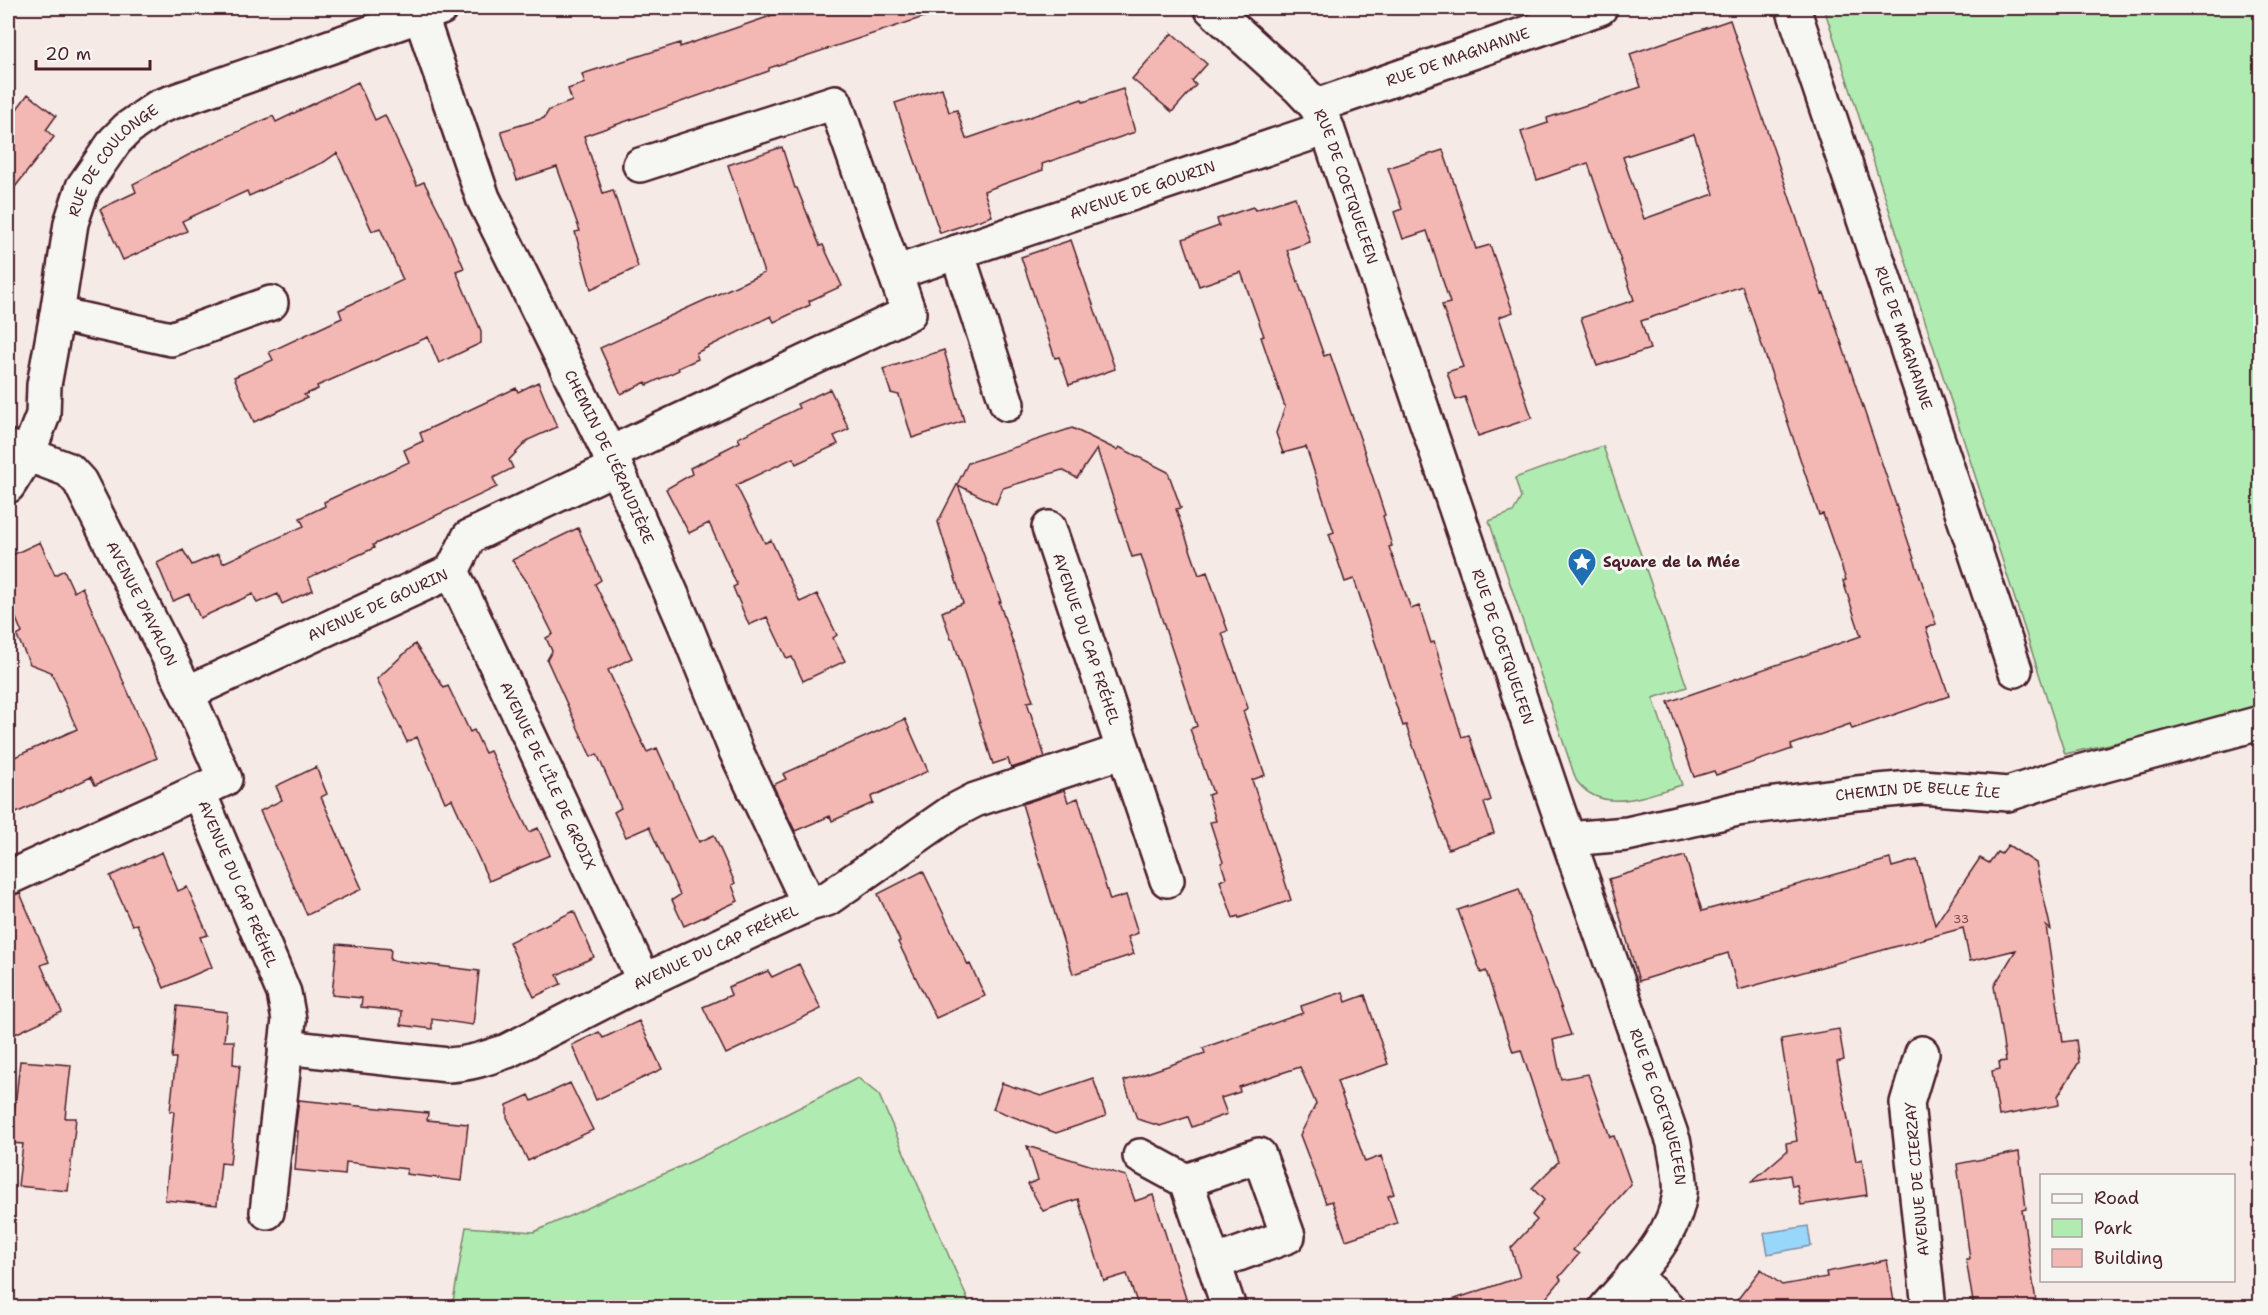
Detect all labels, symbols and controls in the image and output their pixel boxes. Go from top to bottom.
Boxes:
street label: RUE DE MAGNANNE [1383,23,1532,91]
scale bar [36,33,150,71]
text: 20 m [45,42,91,66]
street label: RUE DE COULONGE [64,100,162,219]
street label: RUE DE COETQUELFEN [1309,106,1382,267]
street label: AVENUE DE GOURIN [1067,156,1218,224]
street label: RUE DE MAGNANNE [1870,263,1937,412]
street label: CHEMIN DE L'ÉRAUDIÈRE [560,367,658,547]
street label: AVENUE D'AVALON [102,538,182,670]
place icon: Square de la Mée [1566,546,1598,588]
street label: AVENUE DU CAP FRÉHEL [1048,550,1124,727]
place label: Square de la Mée [1603,552,1740,572]
street label: AVENUE DE GOURIN [304,564,451,646]
street label: RUE DE COETQUELFEN [1467,566,1538,727]
street label: AVENUE DE L'ÎLE DE GROIX [495,679,601,873]
street label: CHEMIN DE BELLE ÎLE [1834,777,2001,806]
street label: AVENUE DU CAP FRÉHEL [193,797,282,971]
street label: AVENUE DU CAP FRÉHEL [630,900,802,995]
house number: 33 [1953,911,1969,927]
street label: RUE DE COETQUELFEN [1625,1026,1691,1186]
street label: AVENUE DE CIERZAY [1900,1101,1934,1257]
legend [2040,1174,2235,1282]
text: Road [2094,1186,2139,1210]
text: Park [2094,1216,2133,1240]
text: Building [2094,1246,2163,1270]

